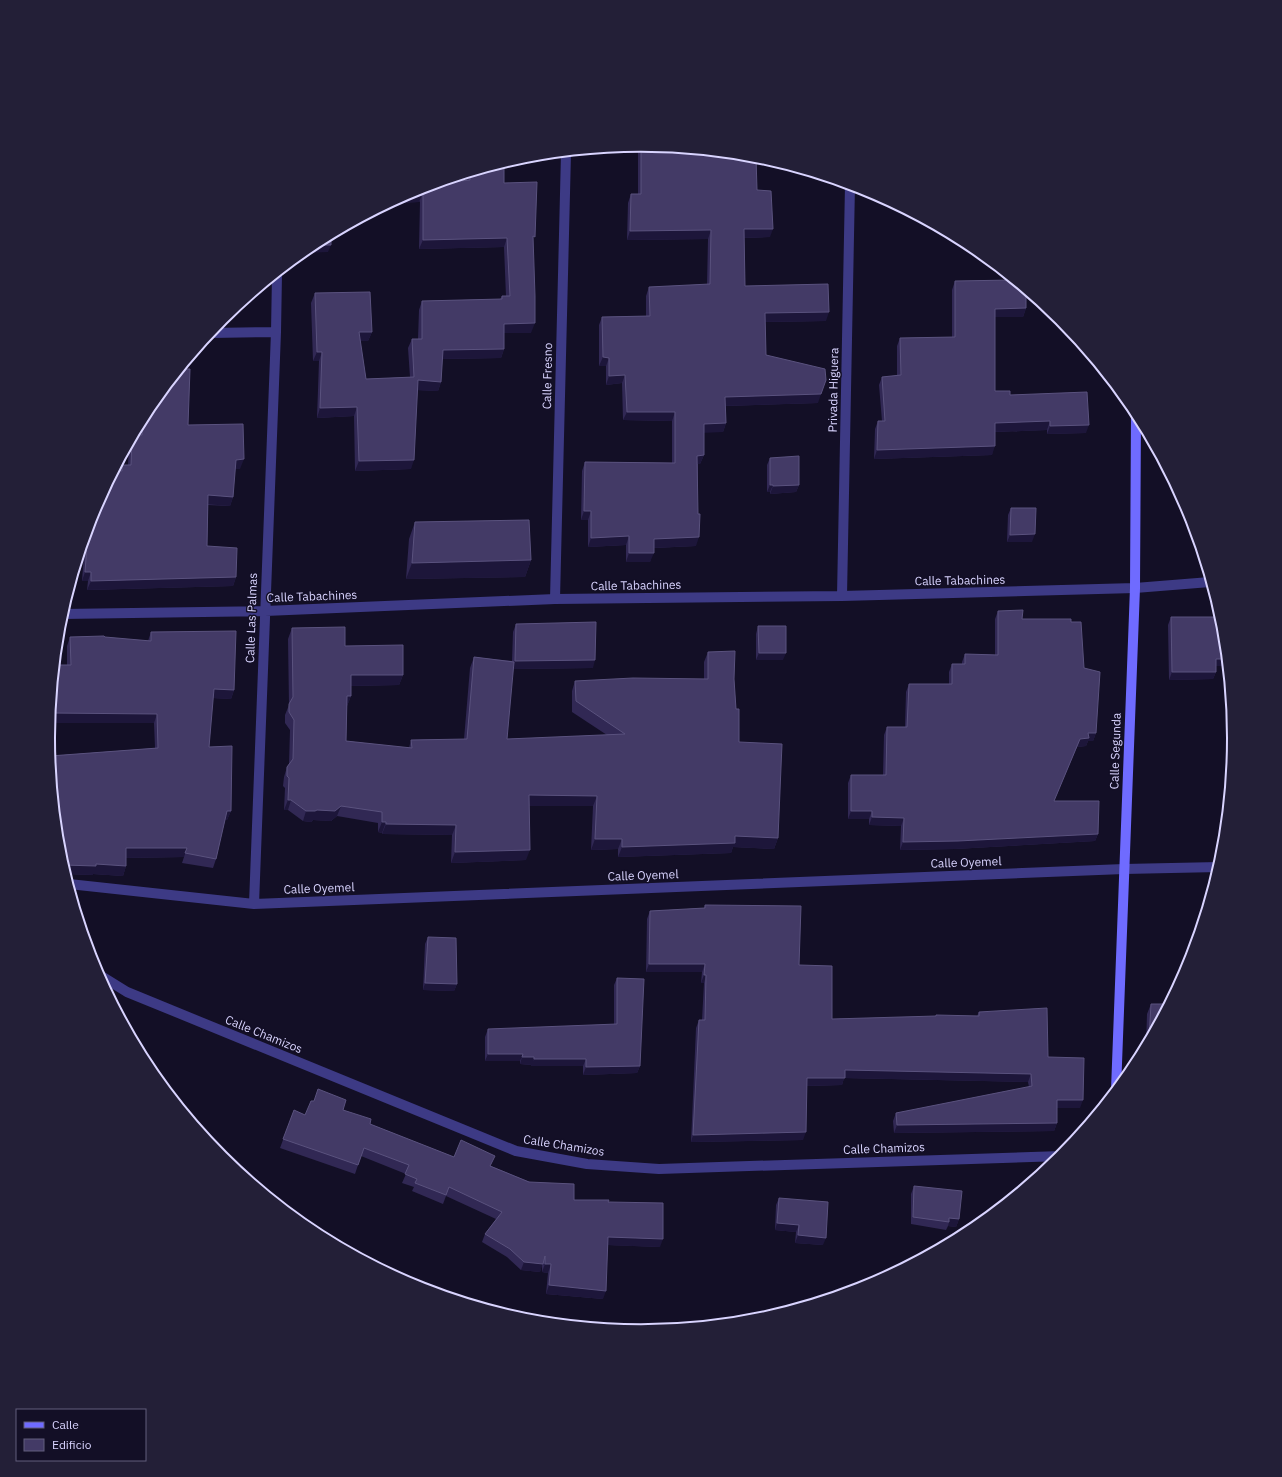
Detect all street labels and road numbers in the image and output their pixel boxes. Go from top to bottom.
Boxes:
street label: Calle Fresno [539,342,555,409]
street label: Privada Higuera [825,347,841,433]
street label: Calle Las Palmas [242,572,260,663]
street label: Calle Tabachines [915,572,1006,588]
street label: Calle Tabachines [591,577,682,593]
street label: Calle Tabachines [266,587,358,605]
street label: Calle Segunda [1106,712,1124,790]
street label: Calle Oyemel [930,853,1002,871]
street label: Calle Oyemel [607,866,679,884]
street label: Calle Oyemel [283,879,355,897]
street label: Calle Chamizos [223,1012,305,1056]
street label: Calle Chamizos [522,1131,606,1159]
street label: Calle Chamizos [843,1139,925,1157]

